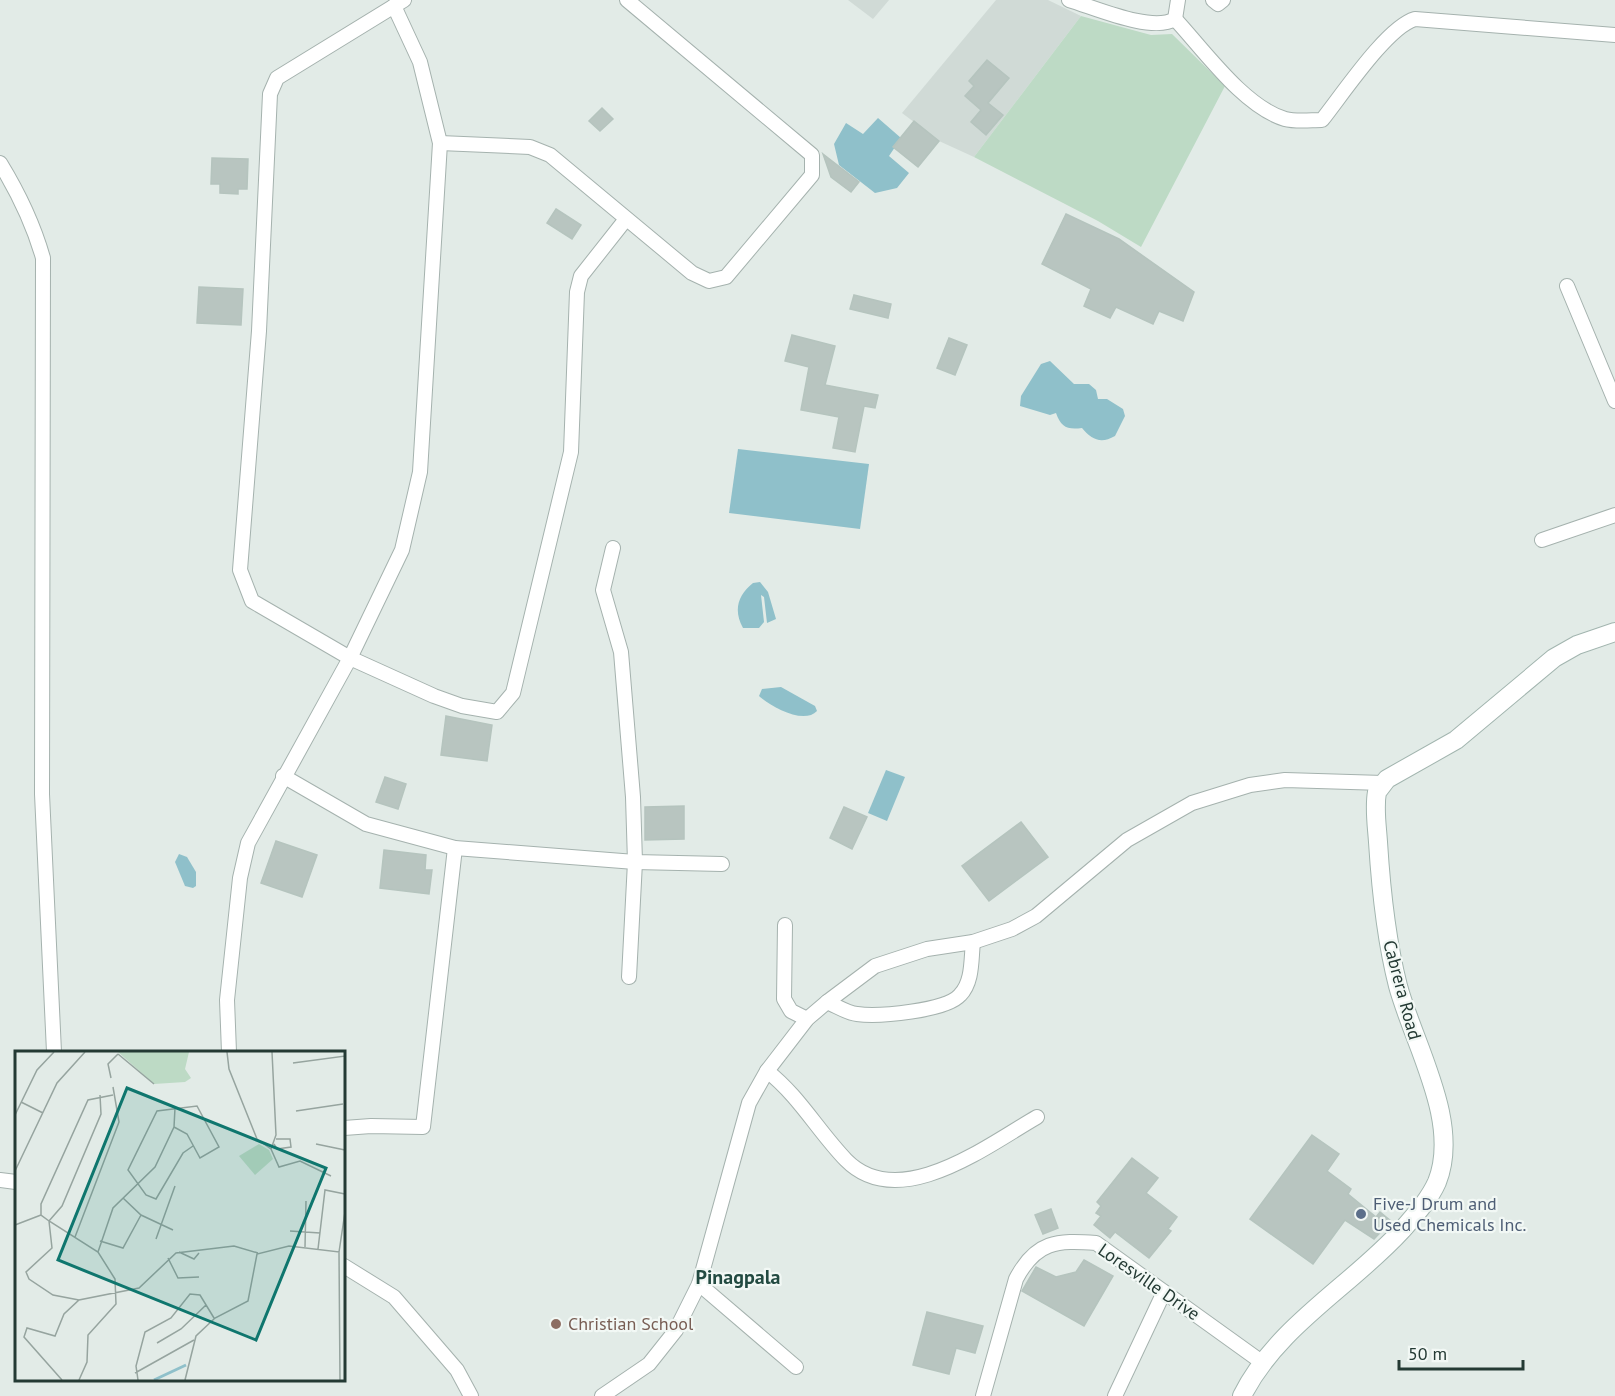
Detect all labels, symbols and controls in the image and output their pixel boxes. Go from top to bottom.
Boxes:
street label: Cabrera Road [1378,938,1427,1042]
inset map [15,1051,345,1381]
place label: Five-J Drum and Used Chemicals Inc. [1373,1192,1526,1236]
marker: Five-J Drum and Used Chemicals Inc. [1354,1207,1368,1221]
street label: Loresville Drive [1094,1238,1205,1325]
district label: Pinagpala [696,1264,781,1290]
place label: Christian School [568,1312,694,1335]
marker: Christian School [549,1317,563,1331]
scale bar [1399,1333,1524,1371]
text: 50 m [1408,1342,1447,1365]

